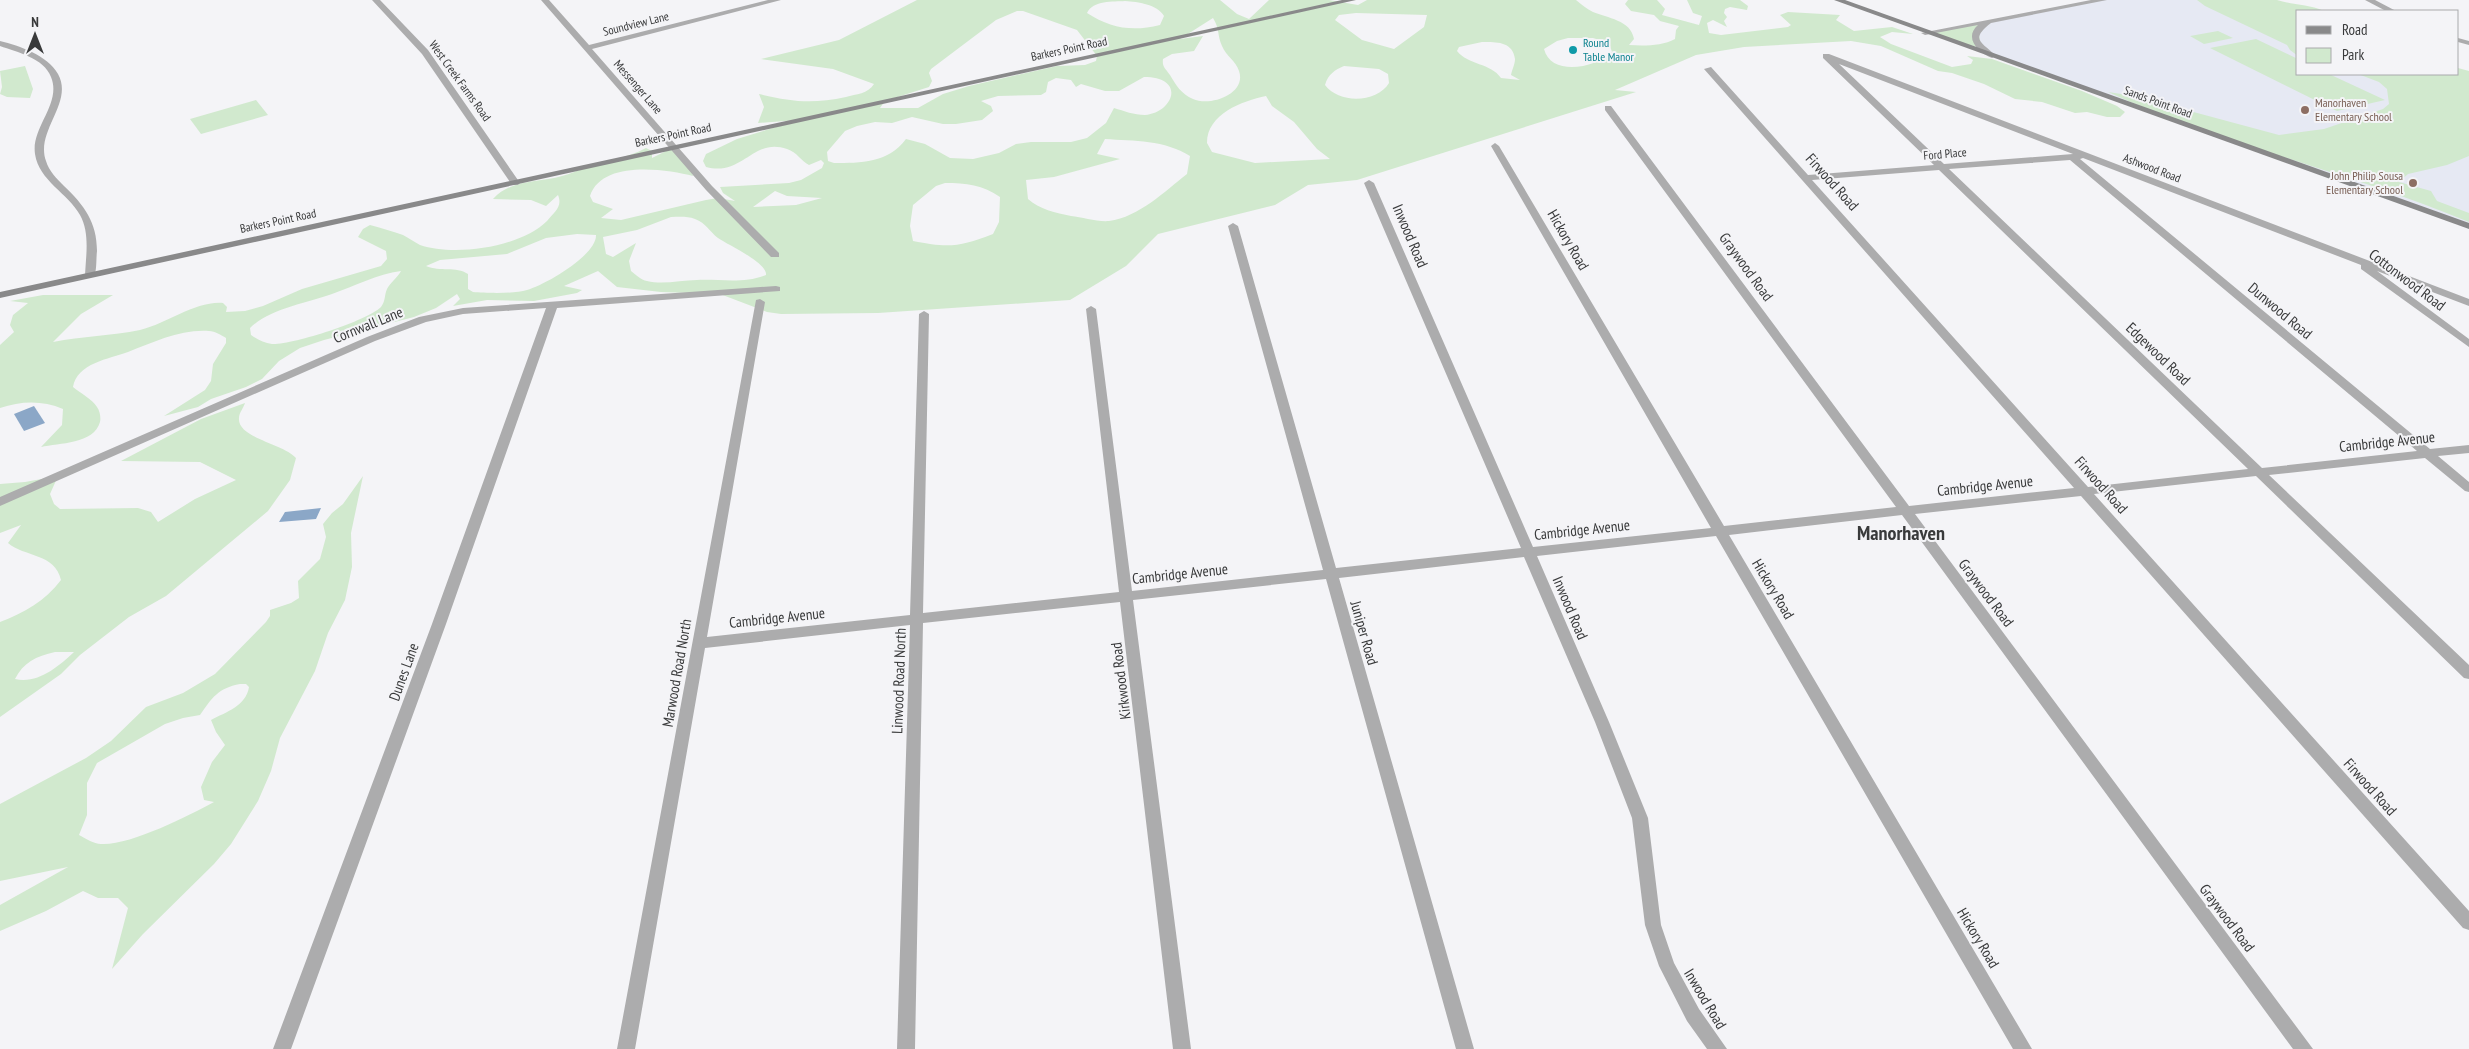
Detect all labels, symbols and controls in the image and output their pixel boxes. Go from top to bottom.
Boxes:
street label: Soundview Lane [601,8,670,39]
north arrow [10,10,60,60]
legend [2296,10,2459,75]
text: N [31,13,39,31]
text: Road [2342,20,2368,39]
street label: Barkers Point Road [1029,33,1108,64]
place label: Round Table Manor [1583,35,1635,64]
street label: West Creek Farms Road [426,38,495,124]
marker: Round Table Manor [1567,44,1579,56]
text: Park [2342,45,2364,64]
street label: Messenger Lane [611,57,666,117]
street label: Sands Point Road [2122,82,2194,121]
place label: Manorhaven Elementary School [2315,95,2392,124]
marker: Manorhaven Elementary School [2299,104,2311,116]
street label: Barkers Point Road [633,119,712,150]
street label: Ford Place [1923,144,1967,163]
street label: Firwood Road [1802,149,1863,214]
street label: Ashwood Road [2121,150,2183,185]
place label: John Philip Sousa Elementary School [2326,168,2403,197]
marker: John Philip Sousa Elementary School [2407,177,2419,189]
street label: Inwood Road [1389,201,1432,270]
street label: Barkers Point Road [238,205,317,236]
street label: Hickory Road [1543,206,1593,273]
street label: Graywood Road [1715,229,1778,305]
street label: Cottonwood Road [2365,245,2449,315]
street label: Dunwood Road [2244,278,2316,343]
street label: Cornwall Lane [330,302,405,347]
street label: Edgewood Road [2122,318,2195,389]
street label: Cambridge Avenue [2338,427,2436,456]
street label: Firwood Road [2071,452,2132,517]
street label: Cambridge Avenue [1936,471,2034,500]
street label: Cambridge Avenue [1533,515,1631,544]
district label: Manorhaven [1857,520,1945,546]
street label: Hickory Road [1748,555,1799,622]
street label: Graywood Road [1955,555,2018,630]
street label: Cambridge Avenue [1131,559,1229,588]
street label: Inwood Road [1549,573,1592,642]
street label: Juniper Road [1346,598,1383,667]
street label: Cambridge Avenue [728,603,826,632]
street label: Marwood Road North [658,617,695,728]
street label: Linwood Road North [887,628,910,734]
street label: Dunes Lane [384,640,423,703]
street label: Kirkwood Road [1106,641,1135,721]
street label: Firwood Road [2340,754,2401,819]
street label: Graywood Road [2196,880,2259,955]
street label: Hickory Road [1953,904,2004,971]
street label: Inwood Road [1680,965,1731,1032]

